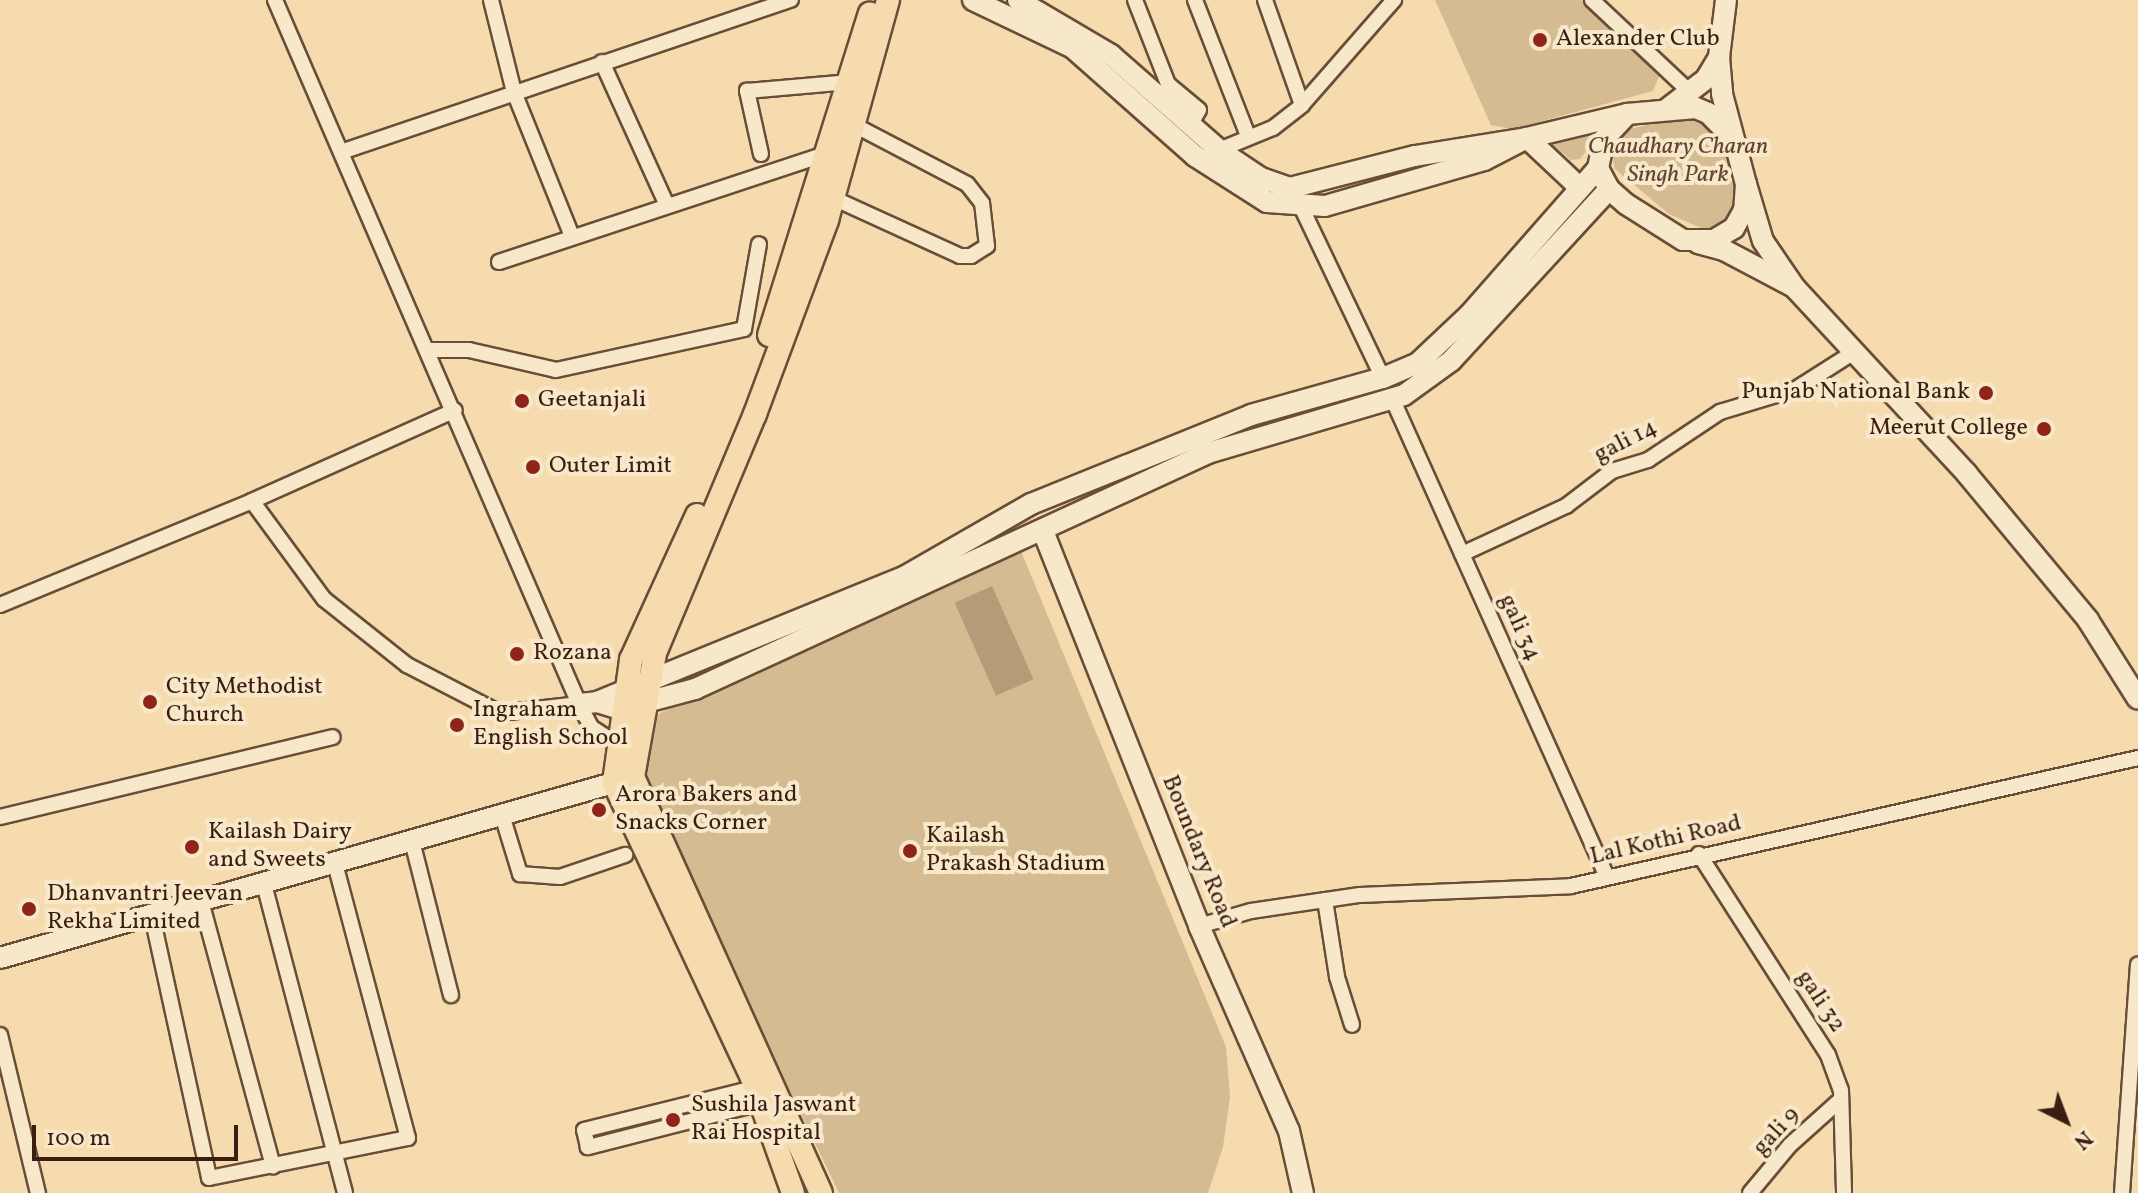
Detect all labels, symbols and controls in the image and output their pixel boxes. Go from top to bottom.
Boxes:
place label: Alexander Club [1556,26,1720,54]
marker: Alexander Club [1531,31,1549,49]
park label: Chaudhary Charan Singh Park [1588,134,1768,190]
place label: Punjab National Bank [1741,379,1970,407]
marker: Punjab National Bank [1977,384,1995,402]
place label: Geetanjali [538,387,646,415]
marker: Geetanjali [513,392,531,410]
street label: gali 14 [1590,414,1662,470]
place label: Meerut College [1869,415,2028,443]
marker: Meerut College [2035,420,2053,438]
place label: Outer Limit [549,453,672,481]
marker: Outer Limit [524,458,542,476]
street label: gali 34 [1492,590,1546,666]
place label: Rozana [533,640,612,668]
marker: Rozana [508,645,526,663]
place label: City Methodist Church [166,674,323,730]
marker: City Methodist Church [141,693,159,711]
place label: Ingraham English School [473,697,628,753]
marker: Ingraham English School [448,716,466,734]
street label: Boundary Road [1154,771,1242,933]
place label: Arora Bakers and Snacks Corner [615,782,797,838]
marker: Arora Bakers and Snacks Corner [590,801,608,819]
street label: Lal Kothi Road [1588,810,1744,872]
place label: Kailash Dairy and Sweets [208,819,352,875]
place label: Kailash Prakash Stadium [926,823,1106,879]
marker: Kailash Dairy and Sweets [183,838,201,856]
marker: Kailash Prakash Stadium [901,842,919,860]
place label: Dhanvantri Jeevan Rekha Limited [47,881,243,937]
marker: Dhanvantri Jeevan Rekha Limited [18,898,40,920]
street label: gali 32 [1789,965,1851,1039]
north arrow [2026,1081,2106,1161]
place label: Sushila Jaswant Rai Hospital [691,1092,856,1148]
street label: gali 9 [1747,1102,1807,1162]
scale bar [36,1109,242,1159]
marker: Sushila Jaswant Rai Hospital [662,1109,684,1131]
text: 100 m [46,1122,111,1156]
text: N [2066,1122,2099,1156]

